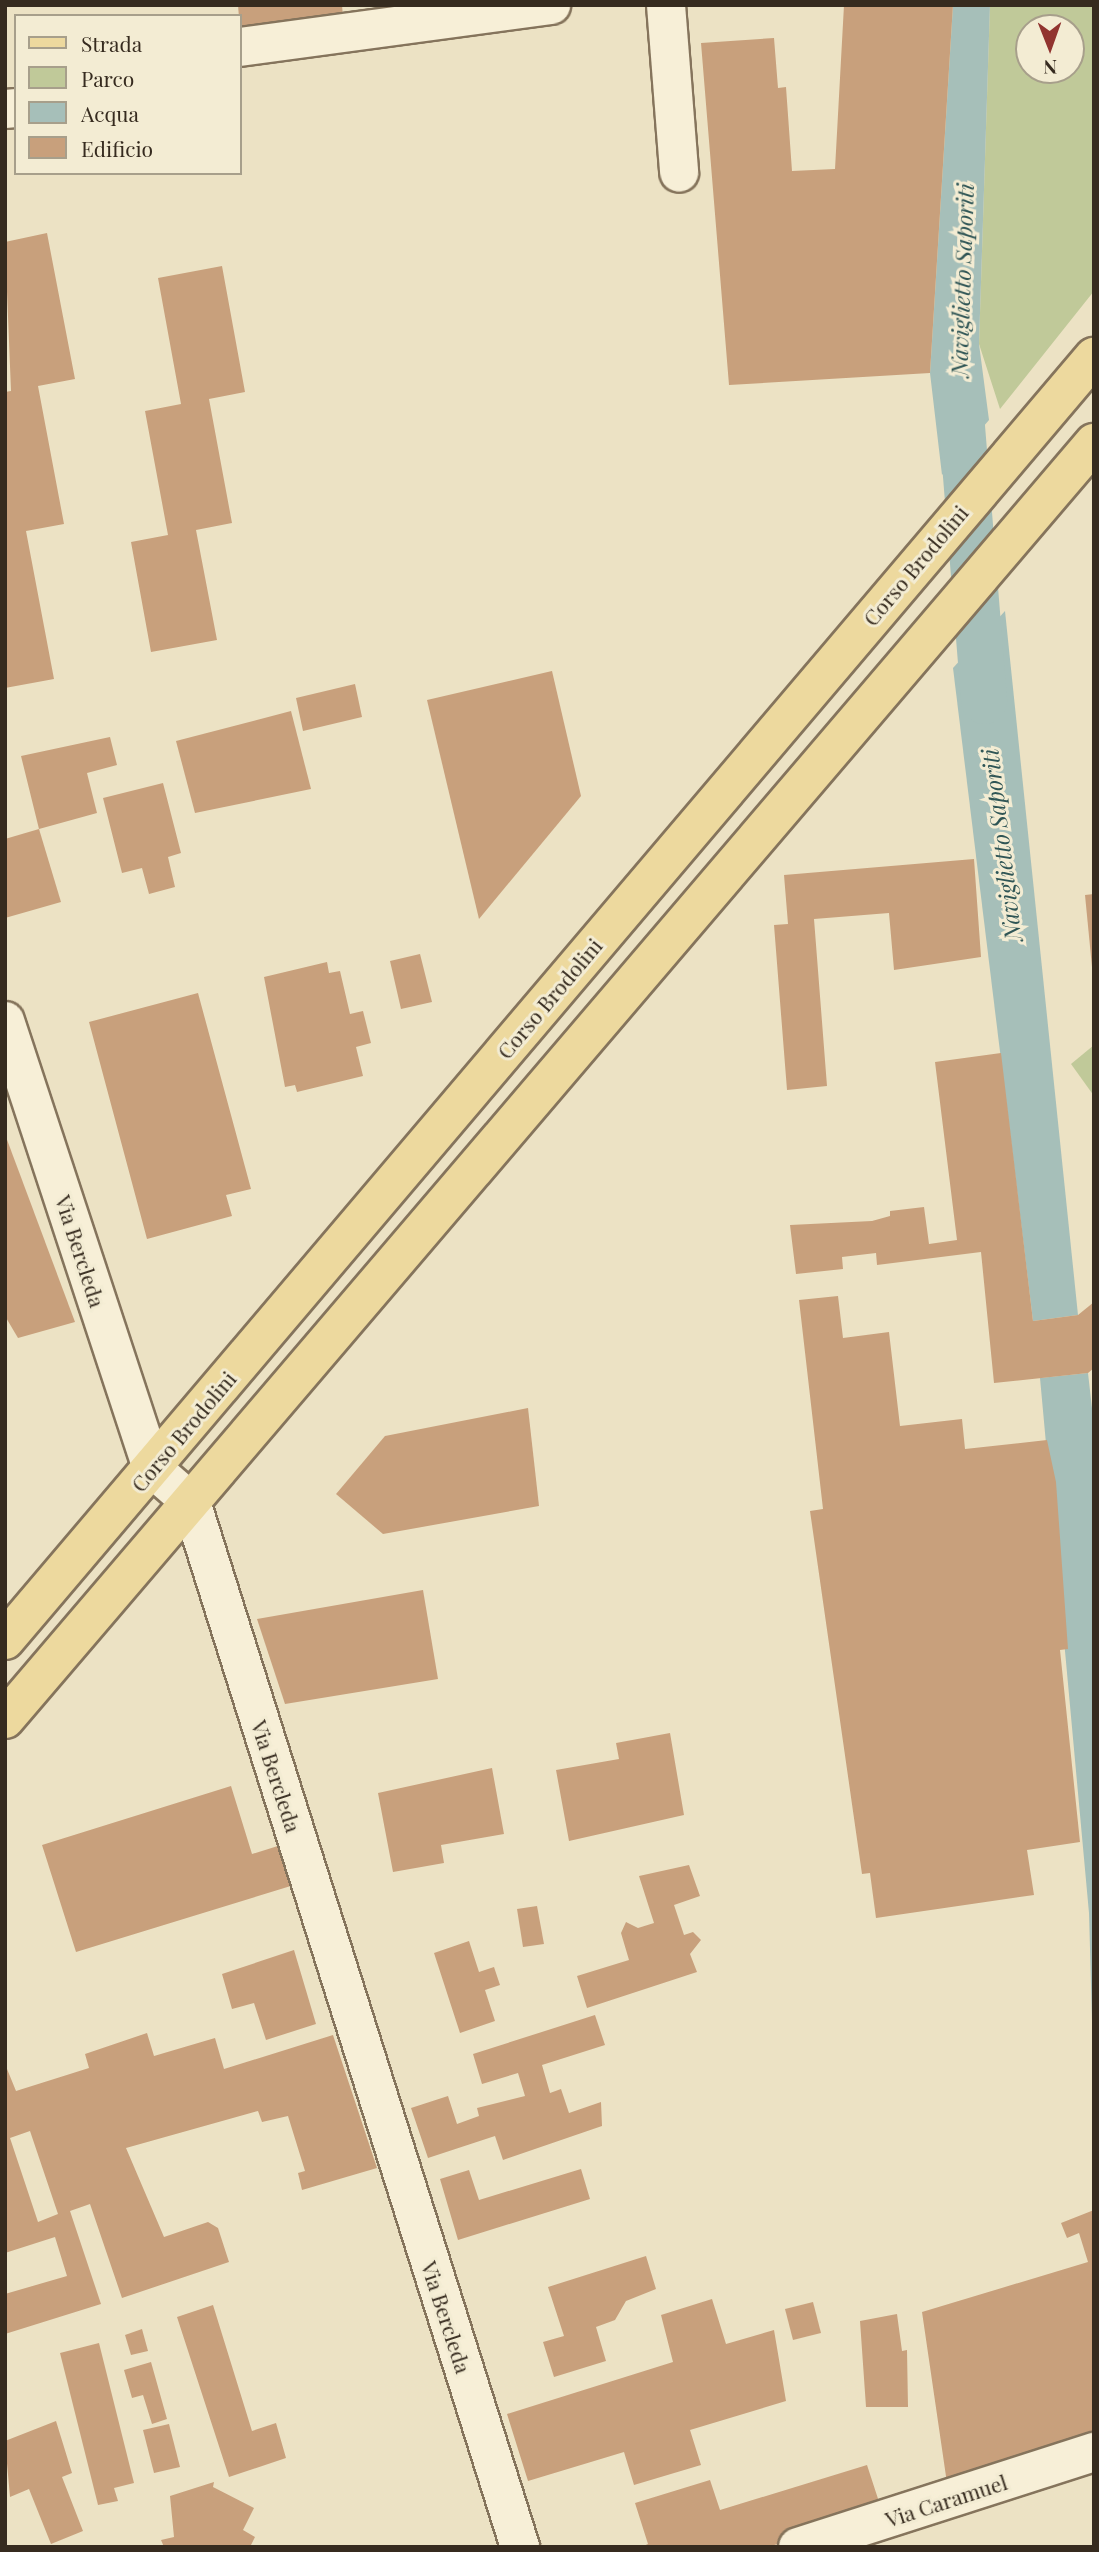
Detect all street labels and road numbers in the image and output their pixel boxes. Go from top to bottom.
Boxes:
street label: Corso Brodolini [857,500,973,630]
street label: Corso Brodolini [491,933,607,1063]
street label: Via Bercleda [51,1192,111,1310]
street label: Corso Brodolini [125,1366,241,1496]
street label: Via Bercleda [247,1717,307,1835]
street label: Via Bercleda [417,2258,477,2376]
street label: Via Caramuel [882,2468,1010,2532]

